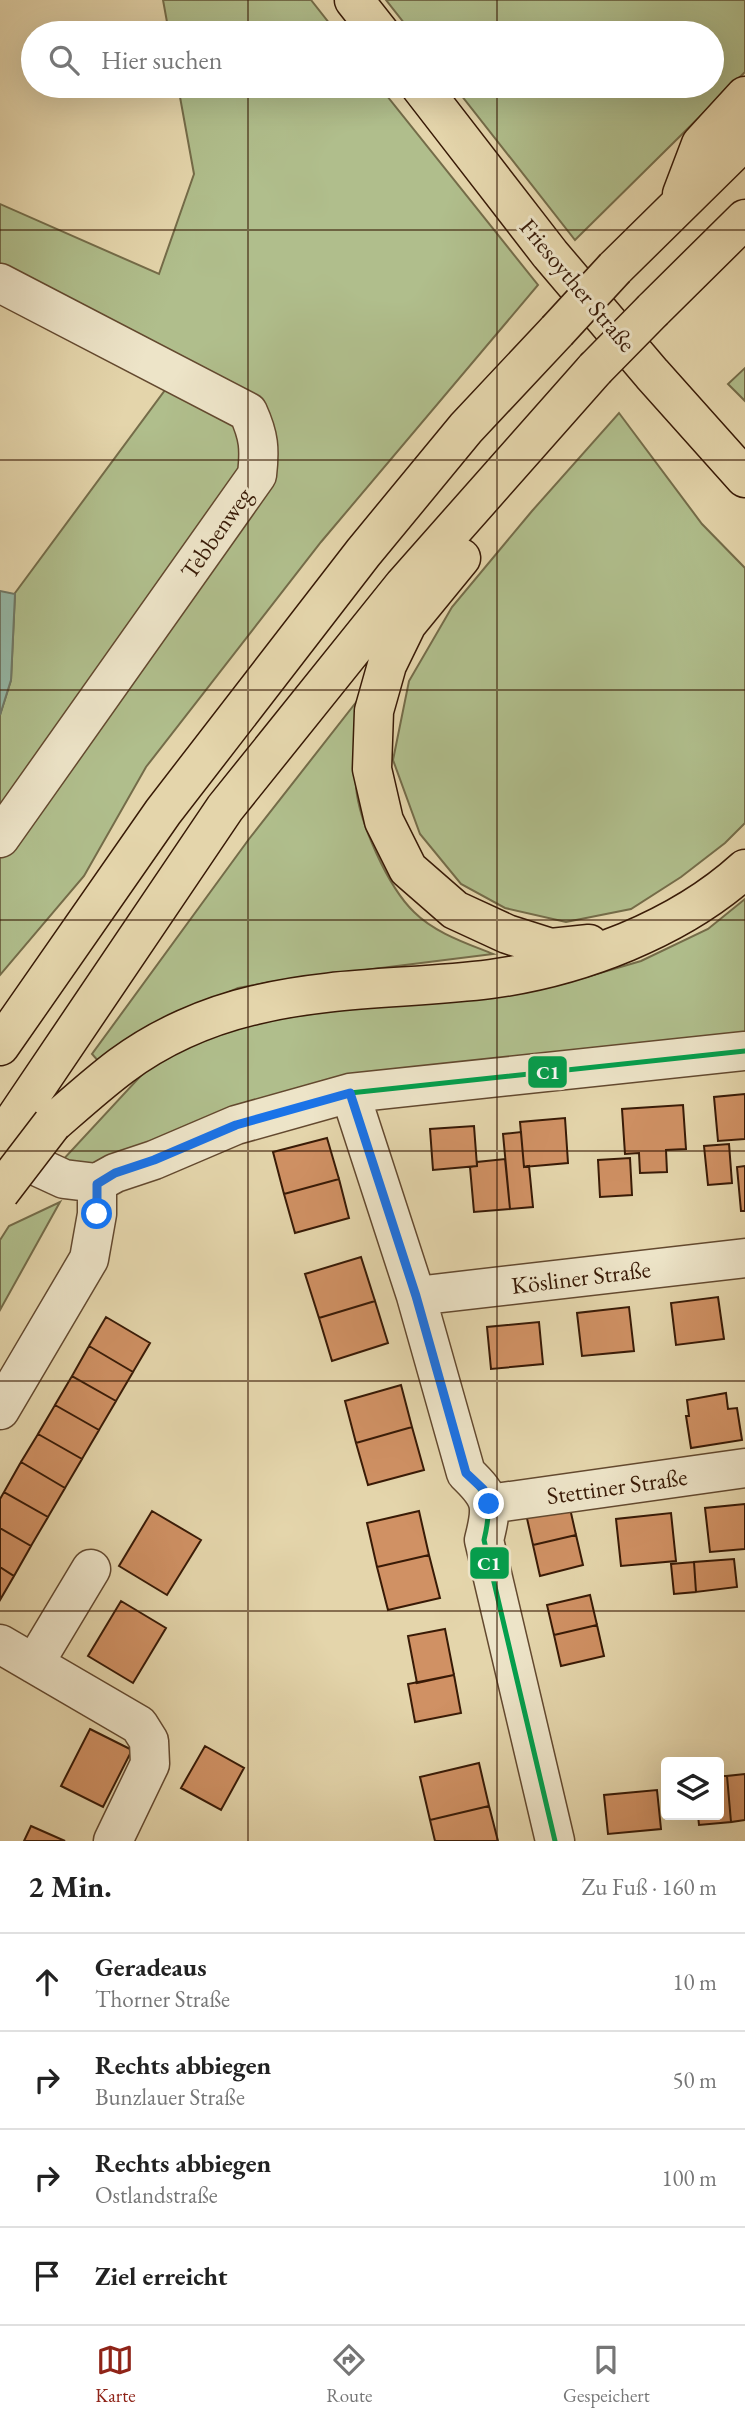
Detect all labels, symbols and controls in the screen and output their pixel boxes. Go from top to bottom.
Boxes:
search box [21,21,724,98]
icon: search [45,41,83,79]
text: Hier suchen [101,43,222,77]
street label: Friesoyther Straße [513,212,643,358]
street label: Tebbenweg [173,481,259,585]
line badge: C1 [527,1055,568,1089]
text: C1 [536,1060,560,1085]
route start [81,1198,112,1229]
street label: Kösliner Straße [510,1253,652,1301]
street label: Stettiner Straße [545,1461,689,1511]
route end [473,1488,504,1519]
line badge: C1 [469,1546,510,1580]
text: C1 [477,1551,501,1576]
map controls [661,1757,724,1820]
button: layers [661,1757,724,1820]
text: 2 Min. [28,1867,112,1906]
text: Zu Fuß · 160 m [582,1872,717,1902]
text: Geradeaus [95,1950,207,1984]
icon: ahead [28,1963,66,2001]
text: 10 m [672,1967,717,1997]
text: Thorner Straße [95,1984,230,2014]
text: Rechts abbiegen [95,2048,271,2082]
icon: right [28,2061,66,2099]
text: 50 m [672,2065,717,2095]
text: Bunzlauer Straße [95,2082,245,2112]
text: Rechts abbiegen [95,2146,271,2180]
icon: right [28,2159,66,2197]
text: 100 m [661,2163,717,2193]
text: Ostlandstraße [95,2180,218,2210]
icon: arrive [28,2257,66,2295]
text: Ziel erreicht [95,2259,227,2293]
tab: Karte [95,2341,136,2408]
tab: Route [326,2341,373,2408]
tab: Gespeichert [563,2341,650,2408]

